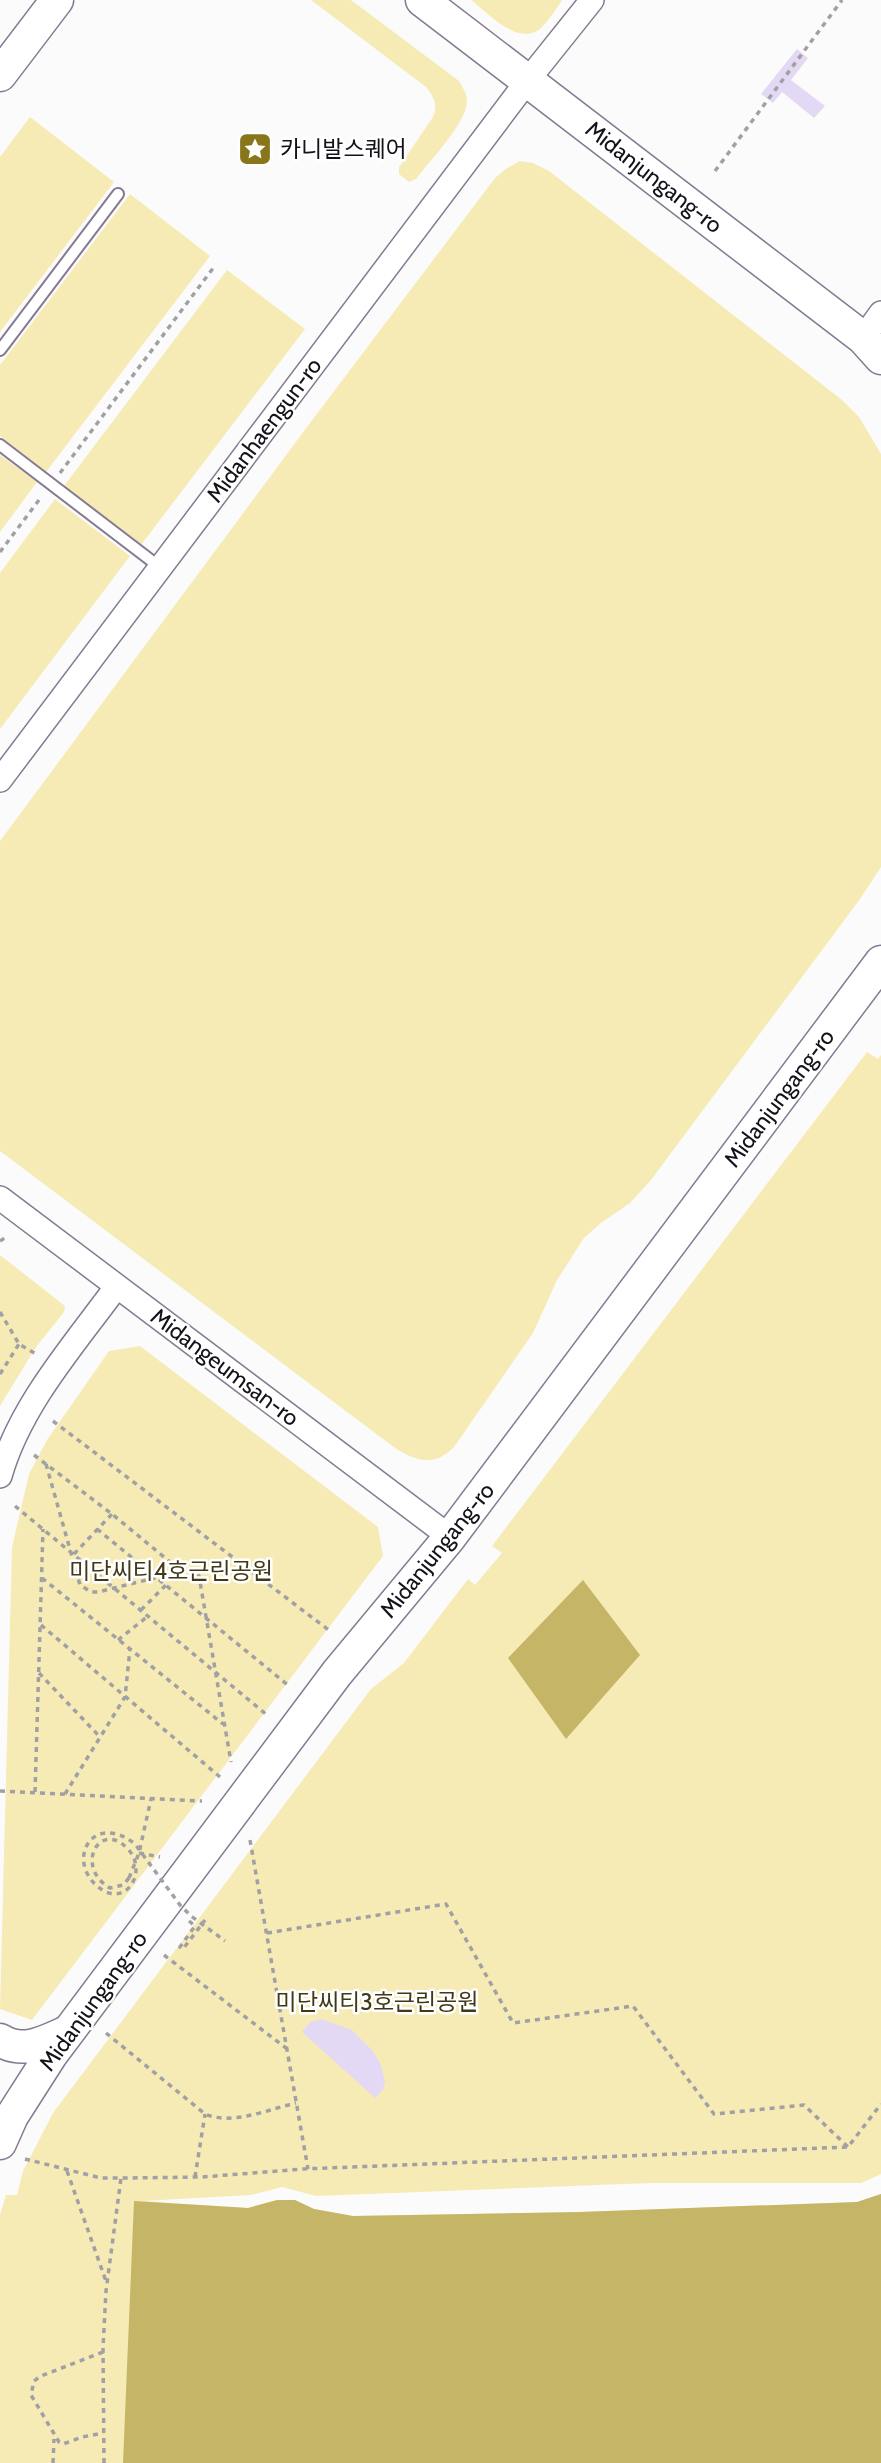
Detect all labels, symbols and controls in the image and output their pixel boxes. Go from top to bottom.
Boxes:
street label: Midanjungang-ro [580,115,728,239]
place icon: 카니발스퀘어 [236,130,274,168]
place label: 카니발스퀘어 [280,135,407,163]
street label: Midanhaengun-ro [201,352,327,508]
street label: Midanjungang-ro [718,1023,840,1173]
street label: Midangeumsan-ro [145,1302,305,1432]
street label: Midanjungang-ro [374,1477,500,1623]
park label: 미단씨티4호근린공원 [69,1557,273,1585]
street label: Midanjungang-ro [33,1926,153,2076]
park label: 미단씨티3호근린공원 [276,1988,478,2016]

